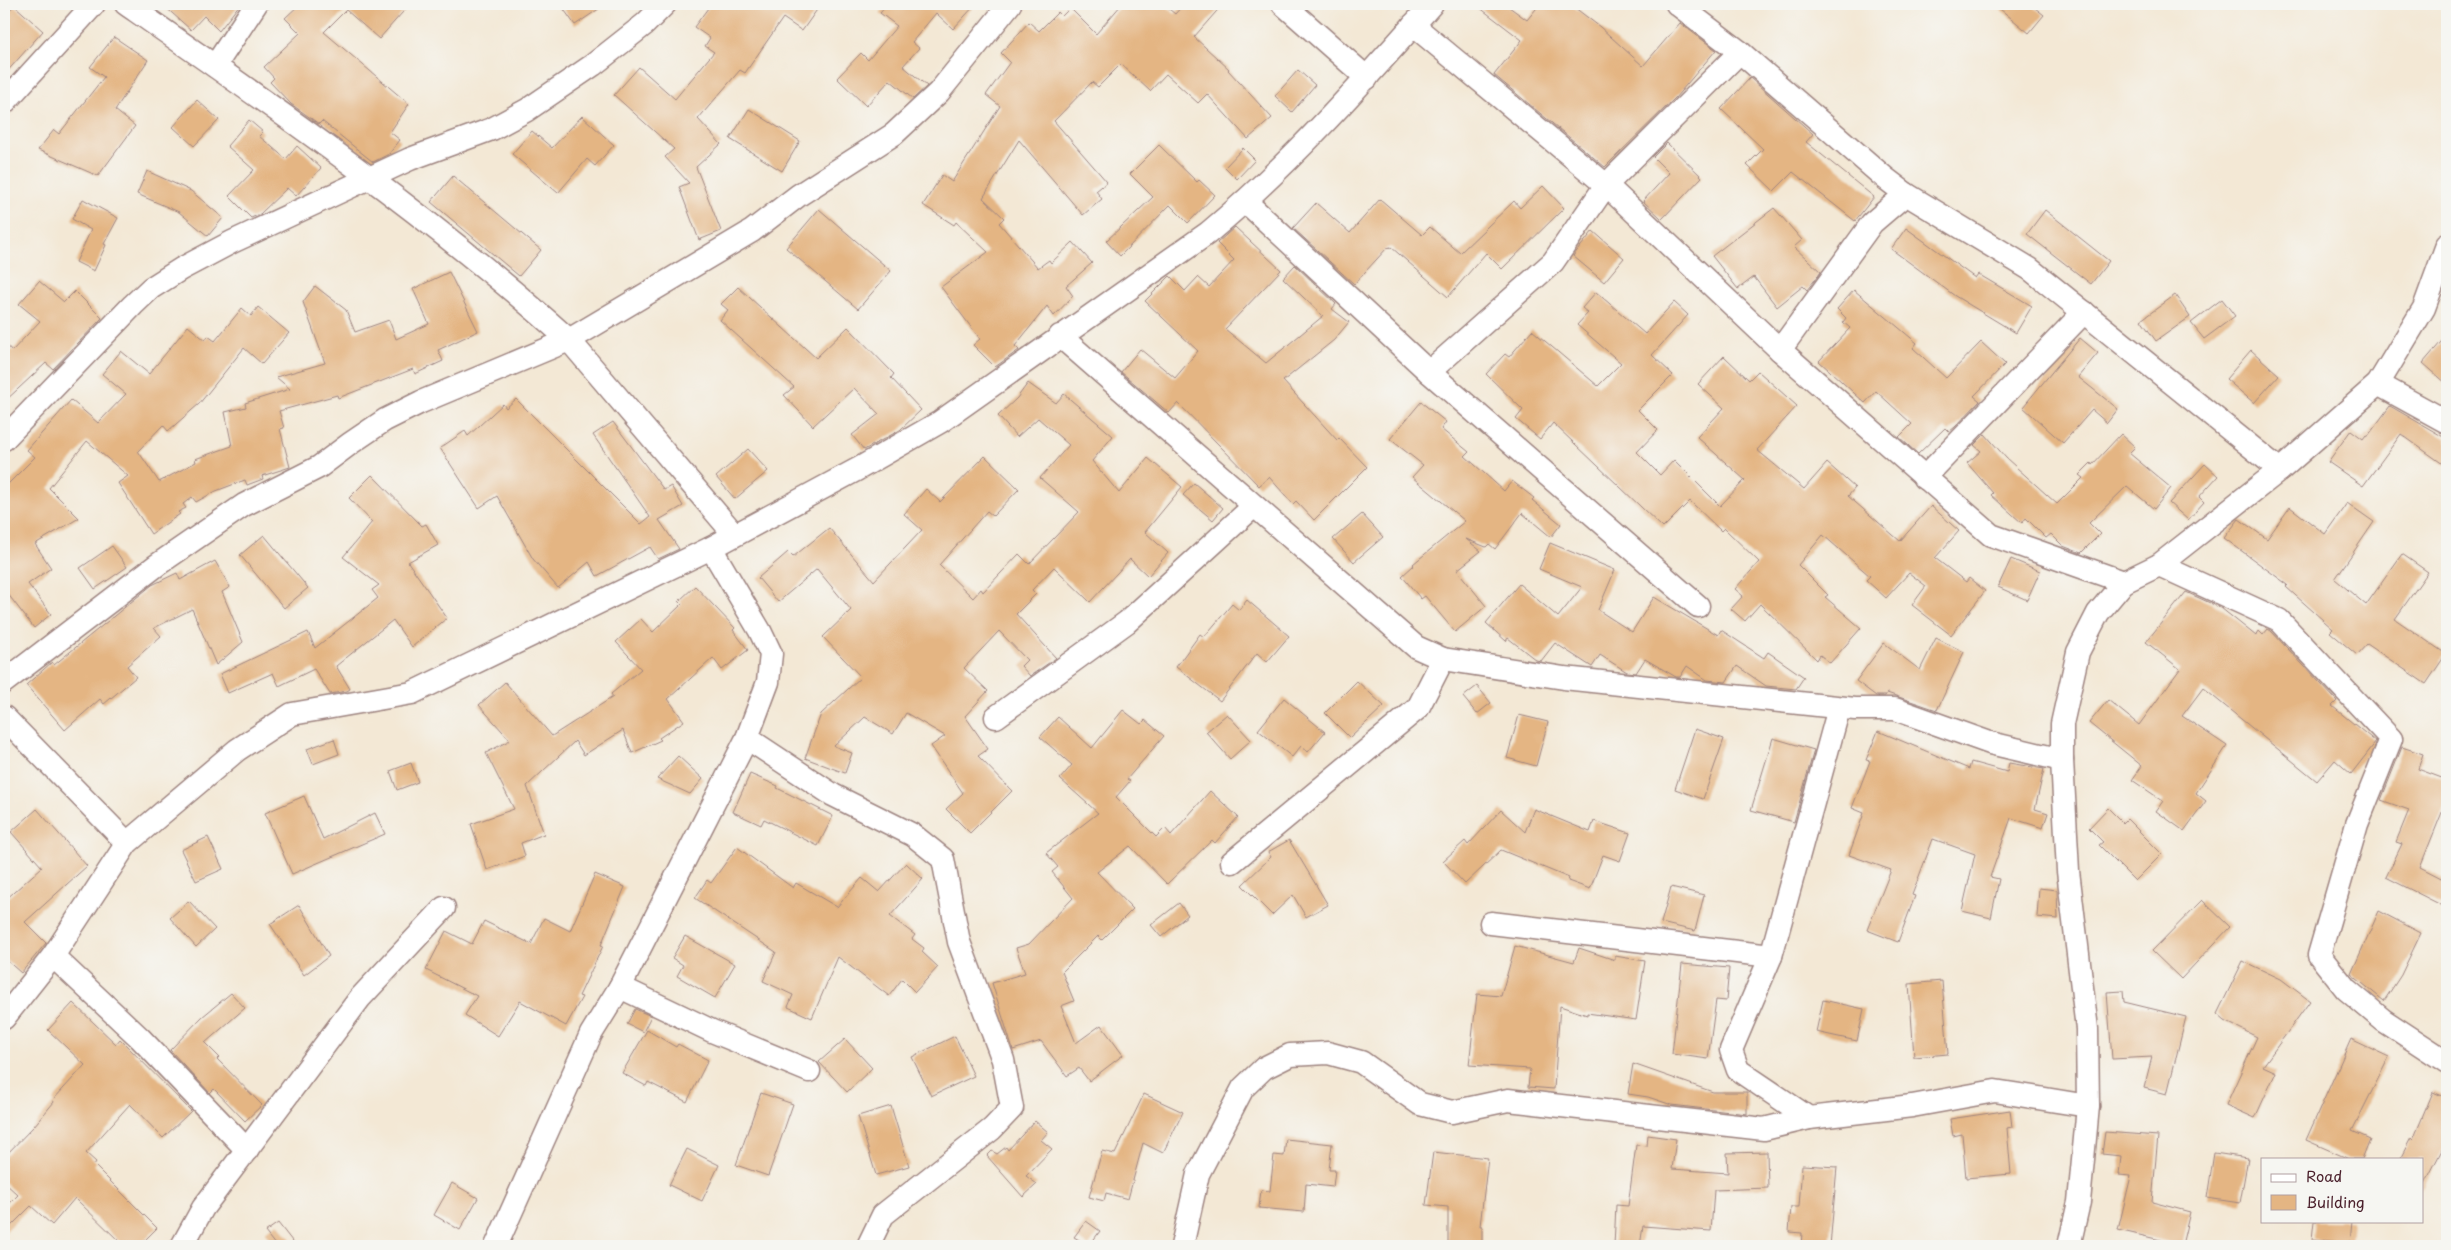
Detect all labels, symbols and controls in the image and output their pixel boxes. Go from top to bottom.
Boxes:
legend [2261,1158,2424,1222]
text: Road [2306,1164,2342,1187]
text: Building [2306,1190,2365,1213]

